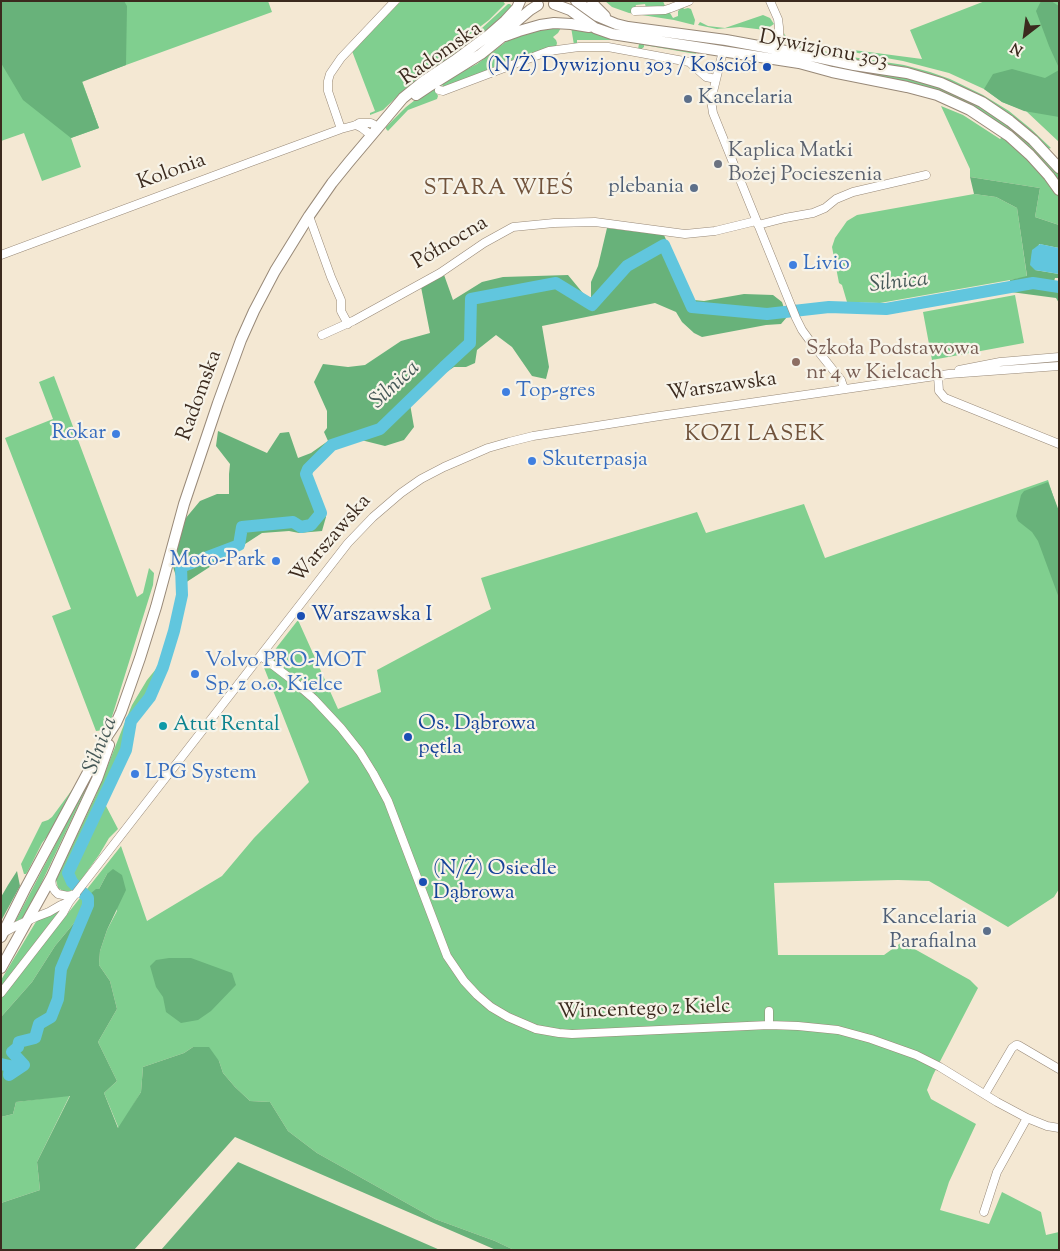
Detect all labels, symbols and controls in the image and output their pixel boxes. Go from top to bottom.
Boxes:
north arrow [1000,10,1050,60]
street label: Radomska [396,18,488,92]
street label: Dywizjonu 303 [756,26,890,76]
text: N [1008,37,1027,59]
place label: (N/Ż) Dywizjonu 303 / Kościół [487,54,757,80]
marker: (N/Ż) Dywizjonu 303 / Kościół [761,61,773,73]
place label: Kancelaria [698,86,793,112]
marker: Kancelaria [682,93,694,105]
place label: Kaplica Matki Bożej Pocieszenia [728,139,882,189]
street label: Kolonia [134,149,210,197]
marker: Kaplica Matki Bożej Pocieszenia [712,158,724,170]
place label: plebania [608,175,684,201]
district label: STARA WIEŚ [422,177,576,203]
marker: plebania [688,182,700,194]
street label: Północna [409,212,493,276]
place label: Livio [803,252,850,278]
marker: Livio [787,259,799,271]
water label: Silnica [868,268,930,300]
place label: Szkoła Podstawowa nr 4 w Kielcach [806,337,979,387]
street label: Radomska [173,347,229,445]
water label: Silnica [365,356,427,416]
marker: Szkoła Podstawowa nr 4 w Kielcach [790,356,802,368]
street label: Warszawska [666,368,778,408]
place label: Top-gres [516,379,595,405]
marker: Top-gres [500,386,512,398]
place label: Rokar [51,421,106,447]
district label: KOZI LASEK [683,423,827,449]
marker: Rokar [110,428,122,440]
place label: Skuterpasja [542,448,648,474]
marker: Skuterpasja [526,455,538,467]
street label: Warszawska [286,490,378,590]
place label: Moto-Park [170,548,266,574]
marker: Moto-Park [270,555,282,567]
place label: Warszawska I [311,603,432,629]
marker: Warszawska I [295,610,307,622]
place label: Volvo PRO-MOT Sp. z o.o. Kielce [205,649,366,699]
marker: Volvo PRO-MOT Sp. z o.o. Kielce [189,668,201,680]
place label: Os. Dąbrowa pętla [418,712,536,762]
place label: Atut Rental [173,713,280,739]
water label: Silnica [79,714,125,778]
marker: Atut Rental [157,720,169,732]
marker: Os. Dąbrowa pętla [402,731,414,743]
place label: LPG System [145,761,257,787]
marker: LPG System [129,768,141,780]
place label: (N/Ż) Osiedle Dąbrowa [433,857,557,907]
marker: (N/Ż) Osiedle Dąbrowa [417,876,429,888]
place label: Kancelaria Parafialna [882,906,977,956]
marker: Kancelaria Parafialna [981,925,993,937]
street label: Wincentego z Kielc [557,995,731,1027]

